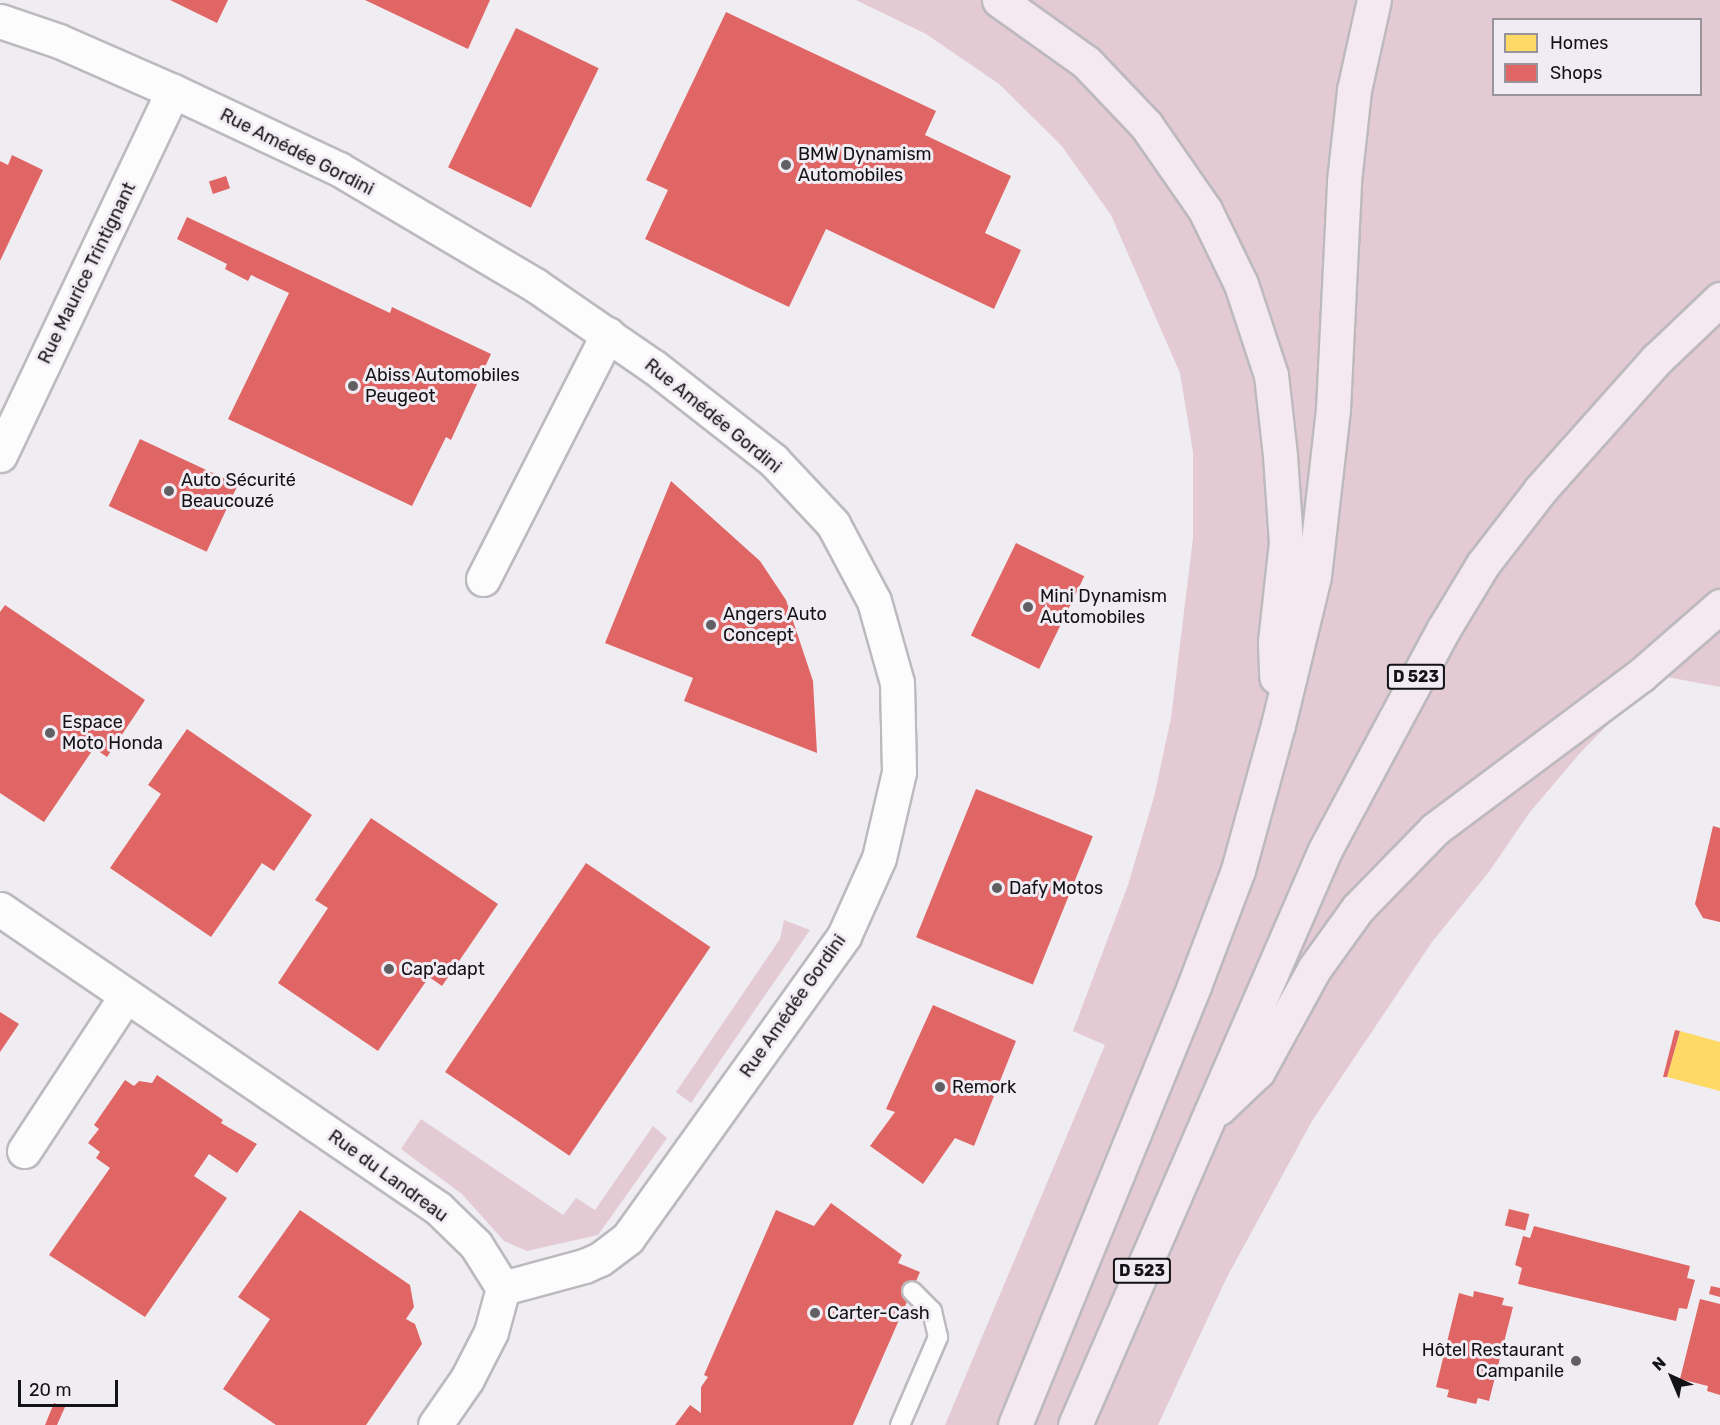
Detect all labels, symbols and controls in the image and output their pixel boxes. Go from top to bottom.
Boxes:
legend [1492,18,1702,96]
text: Homes [1550,32,1608,54]
text: Shops [1550,62,1602,84]
street label: Rue Amédée Gordini [216,104,378,200]
place label: BMW Dynamism Automobiles [798,144,932,186]
marker: BMW Dynamism Automobiles [779,158,793,172]
street label: Rue Maurice Trintignant [34,179,140,367]
street label: Rue Amédée Gordini [640,354,786,478]
place label: Abiss Automobiles Peugeot [365,365,520,407]
marker: Abiss Automobiles Peugeot [346,379,360,393]
place label: Auto Sécurité Beaucouzé [181,470,296,512]
marker: Auto Sécurité Beaucouzé [162,484,176,498]
place label: Mini Dynamism Automobiles [1040,586,1167,628]
marker: Mini Dynamism Automobiles [1021,600,1035,614]
place label: Angers Auto Concept [723,604,827,646]
marker: Angers Auto Concept [704,618,718,632]
road number: D 523 [1386,664,1446,690]
place label: Espace Moto Honda [62,712,163,754]
marker: Espace Moto Honda [43,726,57,740]
place label: Dafy Motos [1009,877,1104,899]
marker: Dafy Motos [990,881,1004,895]
street label: Rue Amédée Gordini [735,930,851,1082]
place label: Cap'adapt [401,958,485,980]
marker: Cap'adapt [382,962,396,976]
place label: Remork [952,1076,1016,1098]
marker: Remork [933,1080,947,1094]
street label: Rue du Landreau [324,1125,452,1227]
road number: D 523 [1112,1258,1172,1284]
place label: Carter-Cash [827,1302,930,1324]
marker: Carter-Cash [808,1306,822,1320]
place label: Hôtel Restaurant Campanile [1422,1340,1564,1382]
north arrow [1642,1347,1702,1407]
text: N [1648,1353,1670,1375]
marker: Hôtel Restaurant Campanile [1569,1354,1583,1368]
scale bar [21,1368,122,1406]
text: 20 m [29,1379,71,1401]

